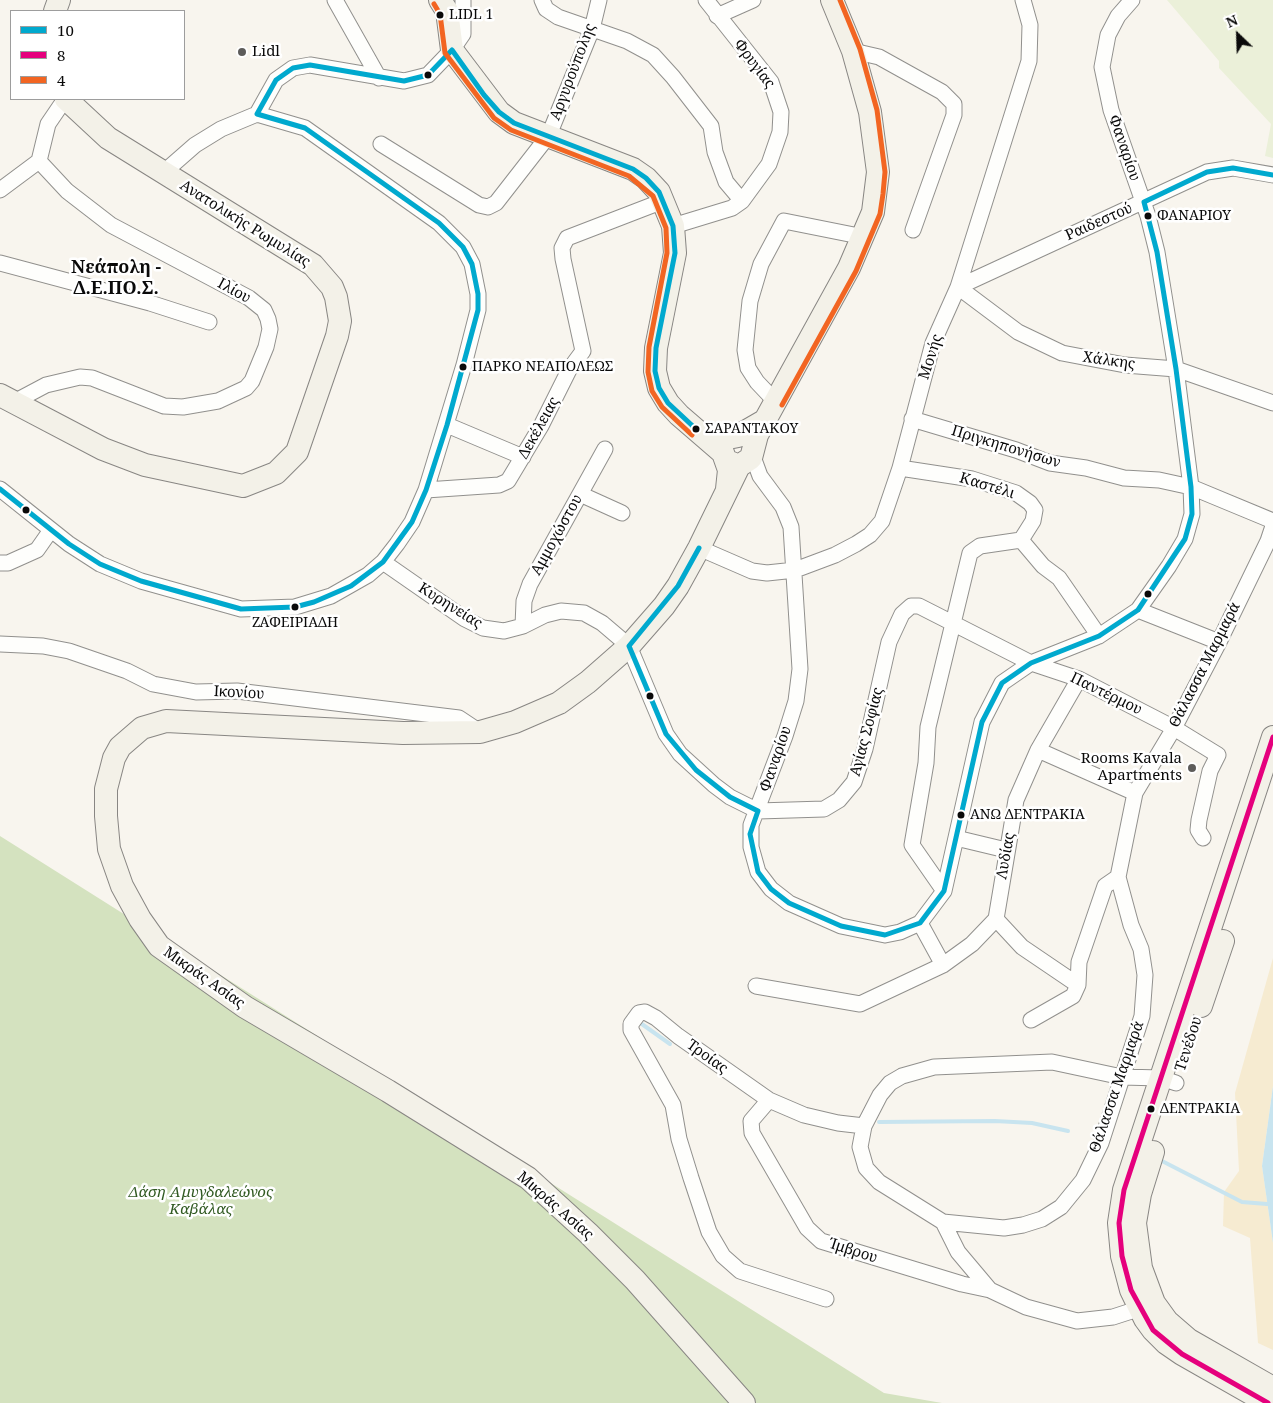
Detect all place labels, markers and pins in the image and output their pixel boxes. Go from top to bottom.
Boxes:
place label: LIDL 1 [449,7,493,23]
marker: LIDL 1 [435,10,445,20]
place label: Lidl [252,43,280,61]
marker: Lidl [236,46,248,58]
unlabelled marker [423,70,433,80]
place label: ΦΑΝΑΡΙΟΥ [1157,208,1231,224]
marker: ΦΑΝΑΡΙΟΥ [1143,211,1153,221]
place label: ΠΑΡΚΟ ΝΕΑΠΟΛΕΩΣ [472,359,613,375]
marker: ΠΑΡΚΟ ΝΕΑΠΟΛΕΩΣ [458,362,468,372]
place label: ΣΑΡΑΝΤΑΚΟΥ [705,421,798,437]
marker: ΣΑΡΑΝΤΑΚΟΥ [691,424,701,434]
unlabelled marker [21,505,31,515]
unlabelled marker [1143,589,1153,599]
marker: ΖΑΦΕΙΡΙΑΔΗ [290,602,300,612]
place label: ΖΑΦΕΙΡΙΑΔΗ [252,615,338,631]
unlabelled marker [645,691,655,701]
place label: Rooms Kavala Apartments [1081,750,1182,785]
marker: Rooms Kavala Apartments [1186,762,1198,774]
place label: ΑΝΩ ΔΕΝΤΡΑΚΙΑ [970,807,1085,823]
marker: ΑΝΩ ΔΕΝΤΡΑΚΙΑ [956,810,966,820]
place label: ΔΕΝΤΡΑΚΙΑ [1160,1101,1240,1117]
marker: ΔΕΝΤΡΑΚΙΑ [1146,1104,1156,1114]

